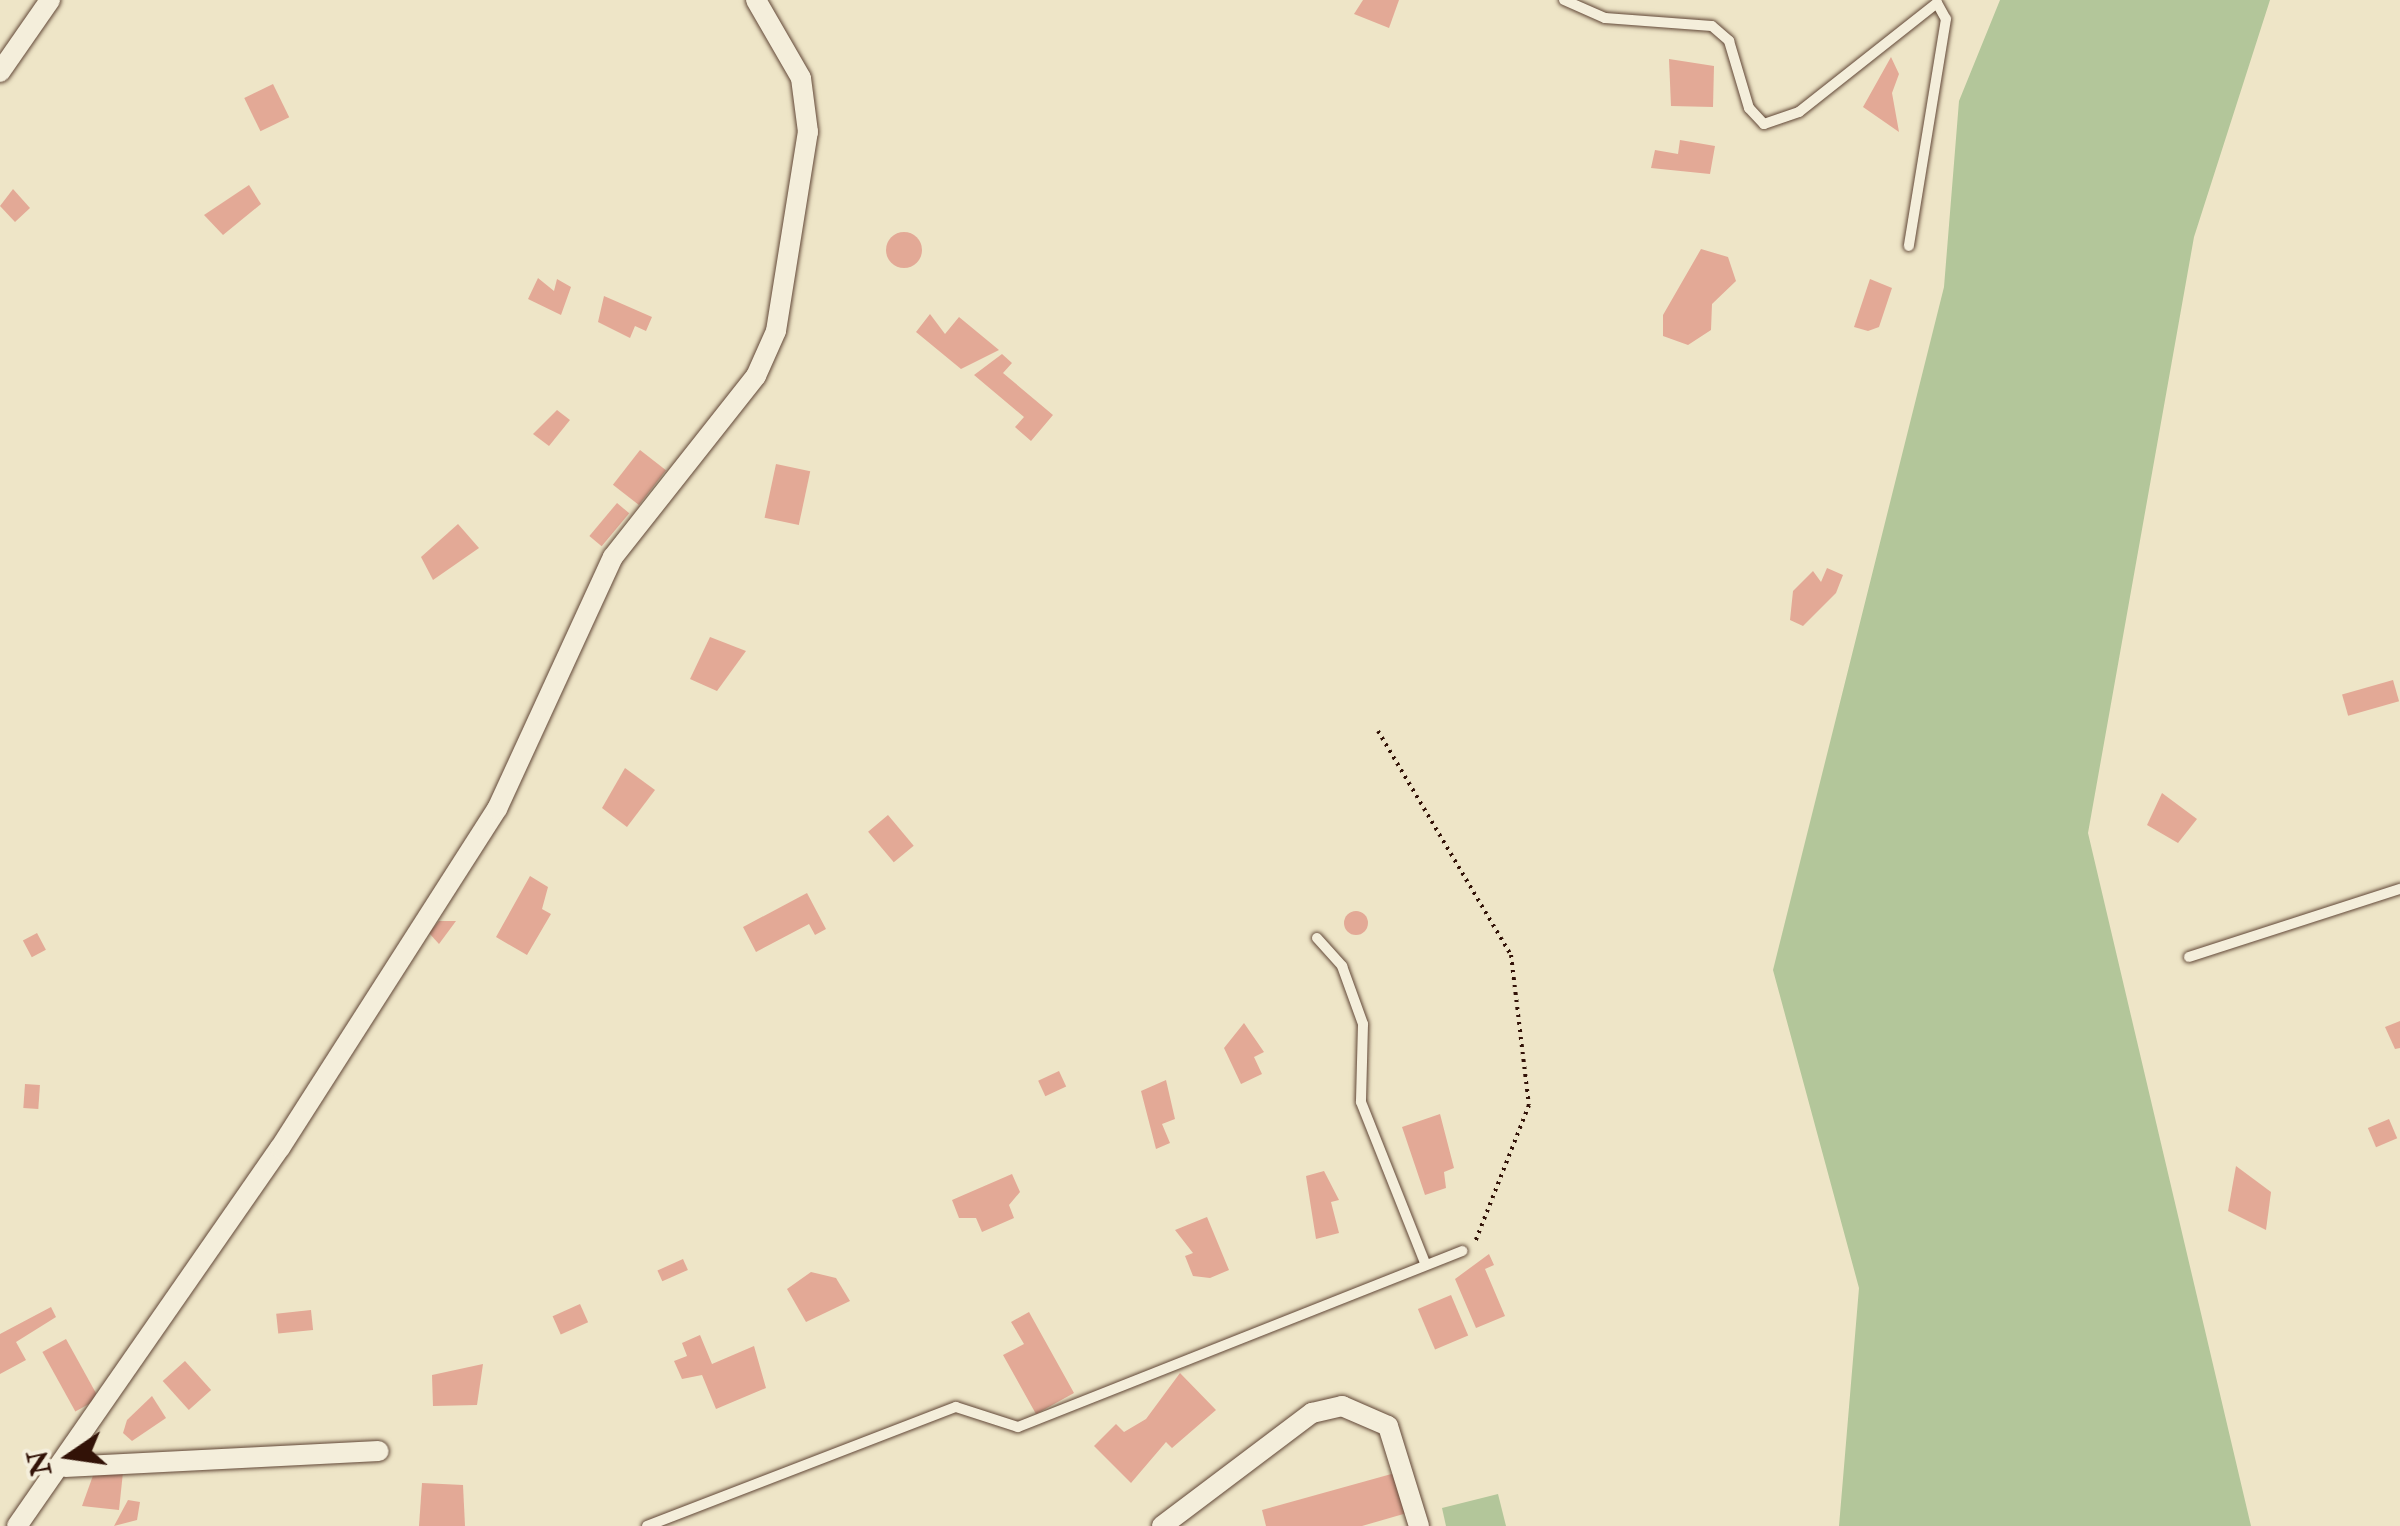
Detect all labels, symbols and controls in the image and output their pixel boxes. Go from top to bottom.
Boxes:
north arrow [20,1406,120,1506]
text: N [20,1447,60,1479]

